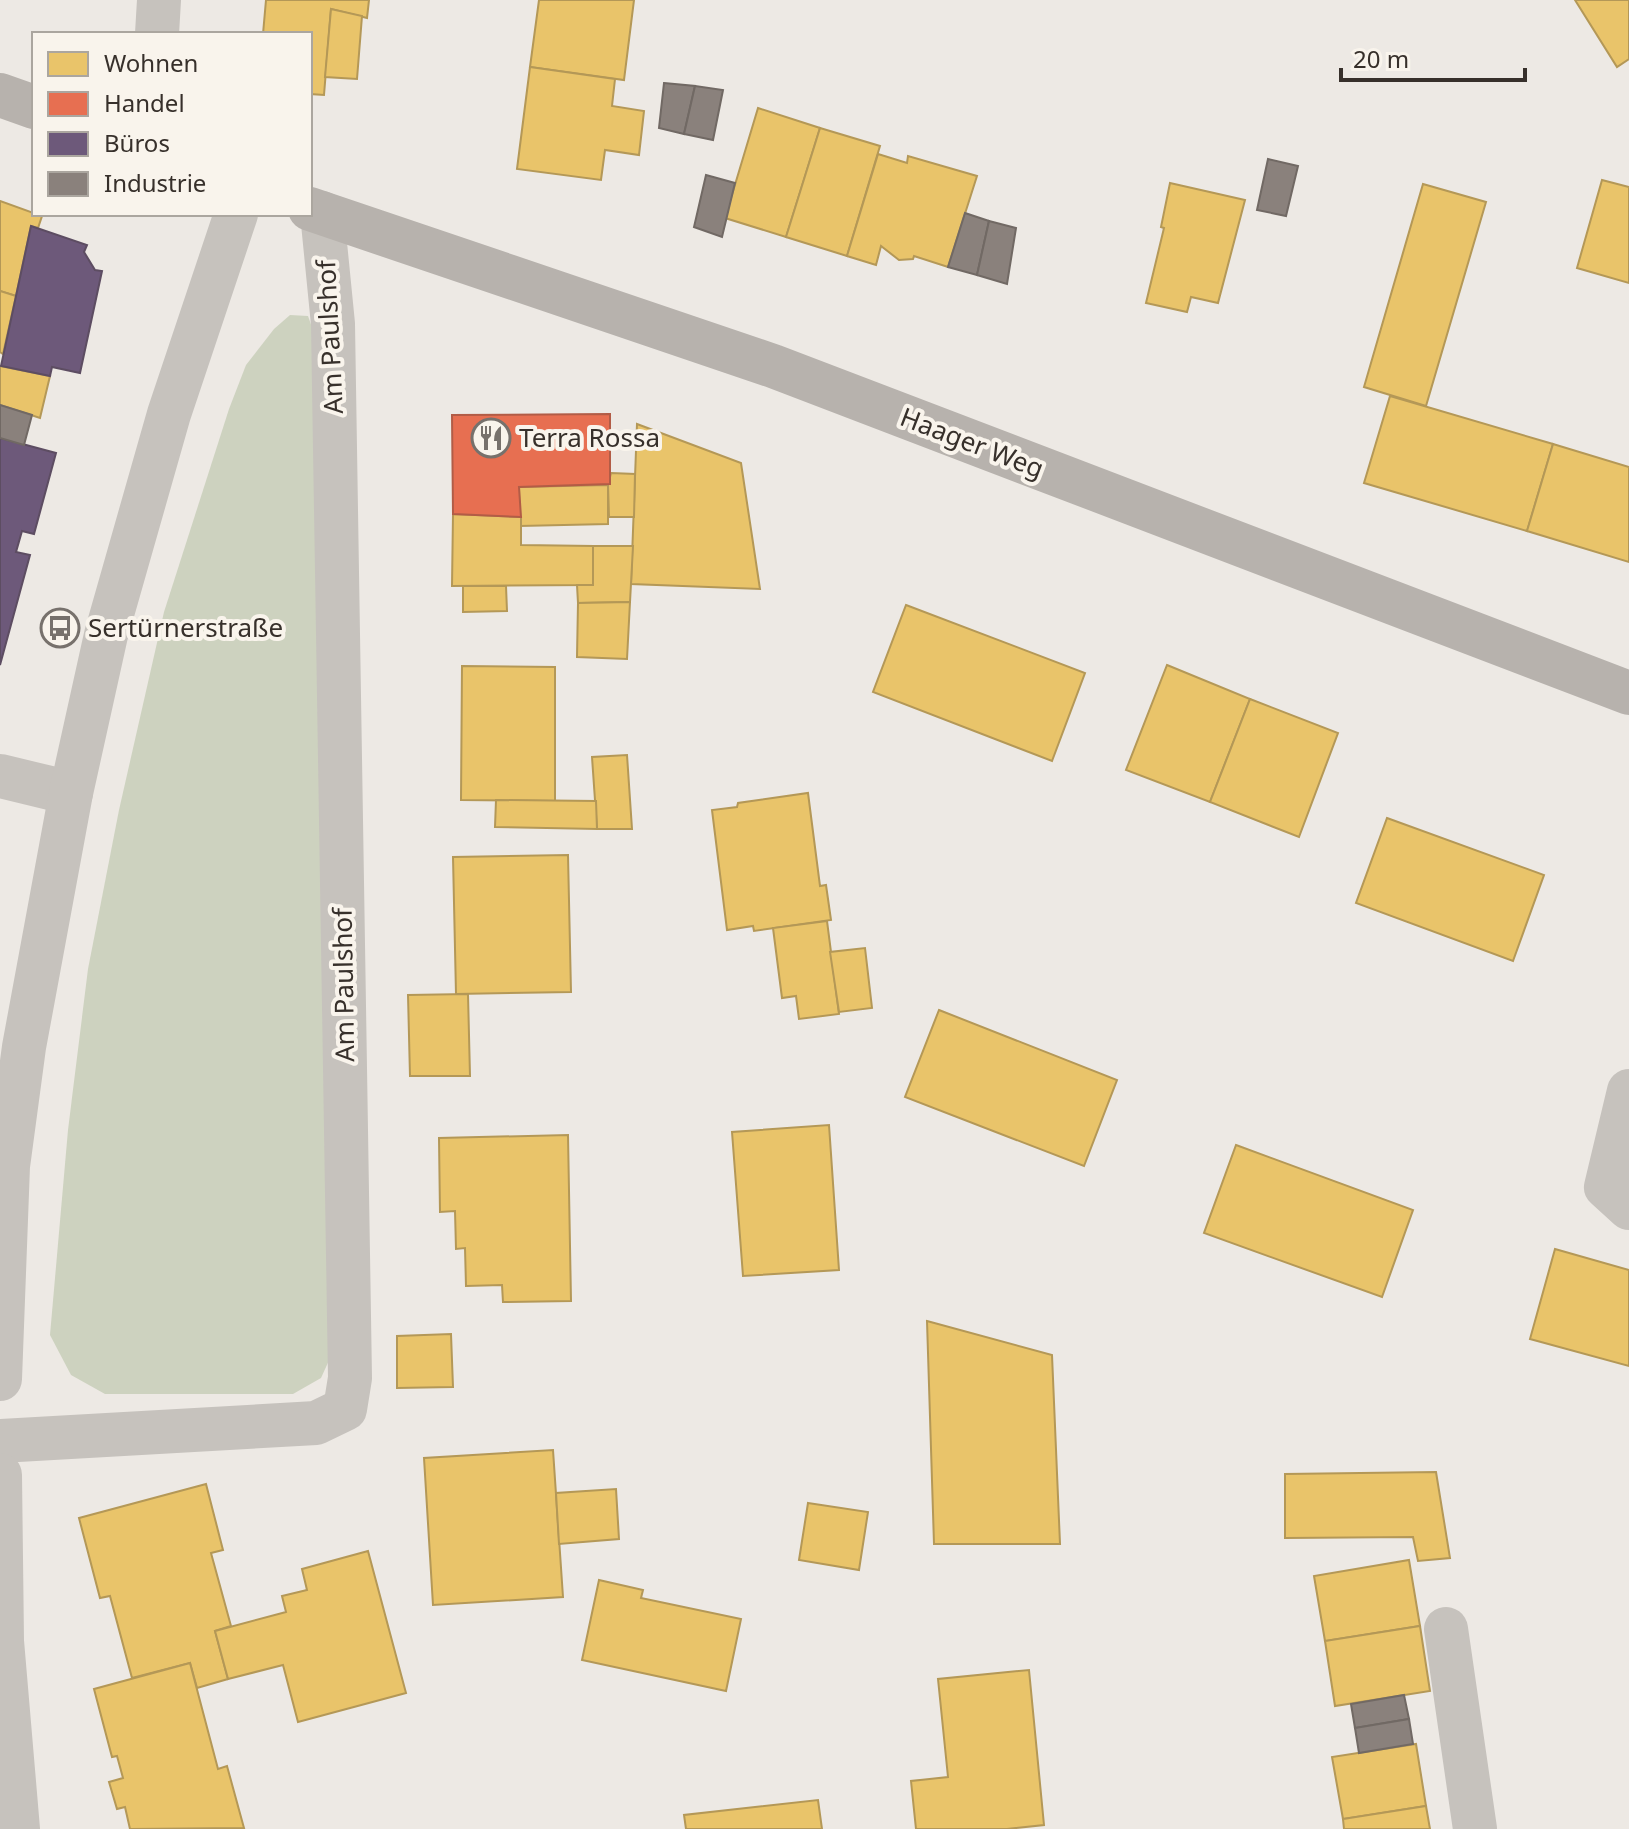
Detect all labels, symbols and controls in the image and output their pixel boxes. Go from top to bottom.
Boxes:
legend [32,32,312,216]
scale bar [1341,32,1525,82]
text: 20 m [1353,42,1409,75]
text: Wohnen [104,46,198,79]
text: Handel [104,86,185,119]
text: Büros [104,126,170,159]
text: Industrie [104,166,206,199]
street label: Am Paulshof [307,257,351,415]
street label: Haager Weg [895,398,1049,486]
restaurant icon: Terra Rossa [470,417,512,459]
place label: Terra Rossa [519,419,660,455]
bus stop icon: Sertürnerstraße [39,607,81,649]
place label: Sertürnerstraße [88,609,283,645]
street label: Am Paulshof [324,906,362,1062]

